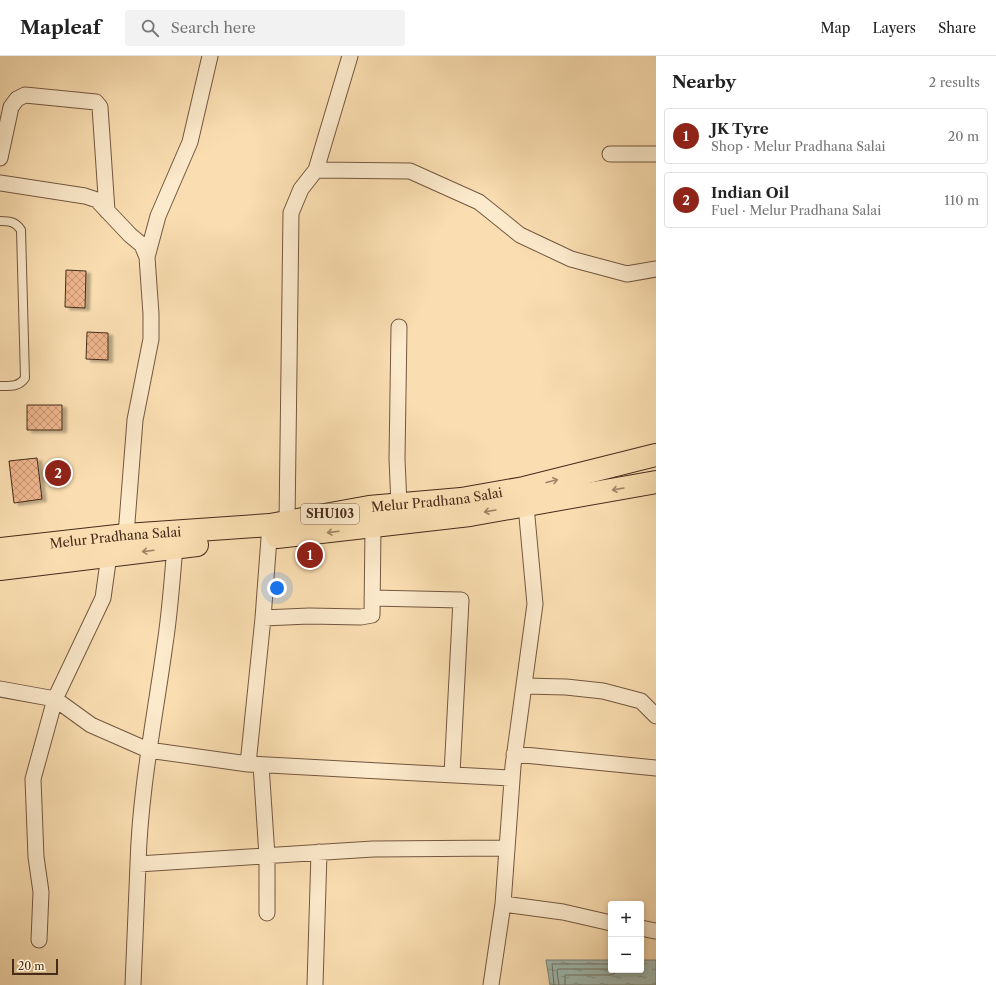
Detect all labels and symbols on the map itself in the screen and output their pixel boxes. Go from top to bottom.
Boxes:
pin: 2 [45,458,71,488]
one-way arrow [545,477,558,484]
street label: Melur Pradhana Salai [370,484,504,515]
one-way arrow [612,486,625,494]
road number: SHU103 [301,504,359,524]
one-way arrow [483,508,496,516]
street label: Melur Pradhana Salai [49,523,182,551]
one-way arrow [327,528,340,536]
pin: 1 [297,540,323,570]
one-way arrow [142,547,155,555]
your location [267,578,287,598]
scale bar [12,957,58,976]

